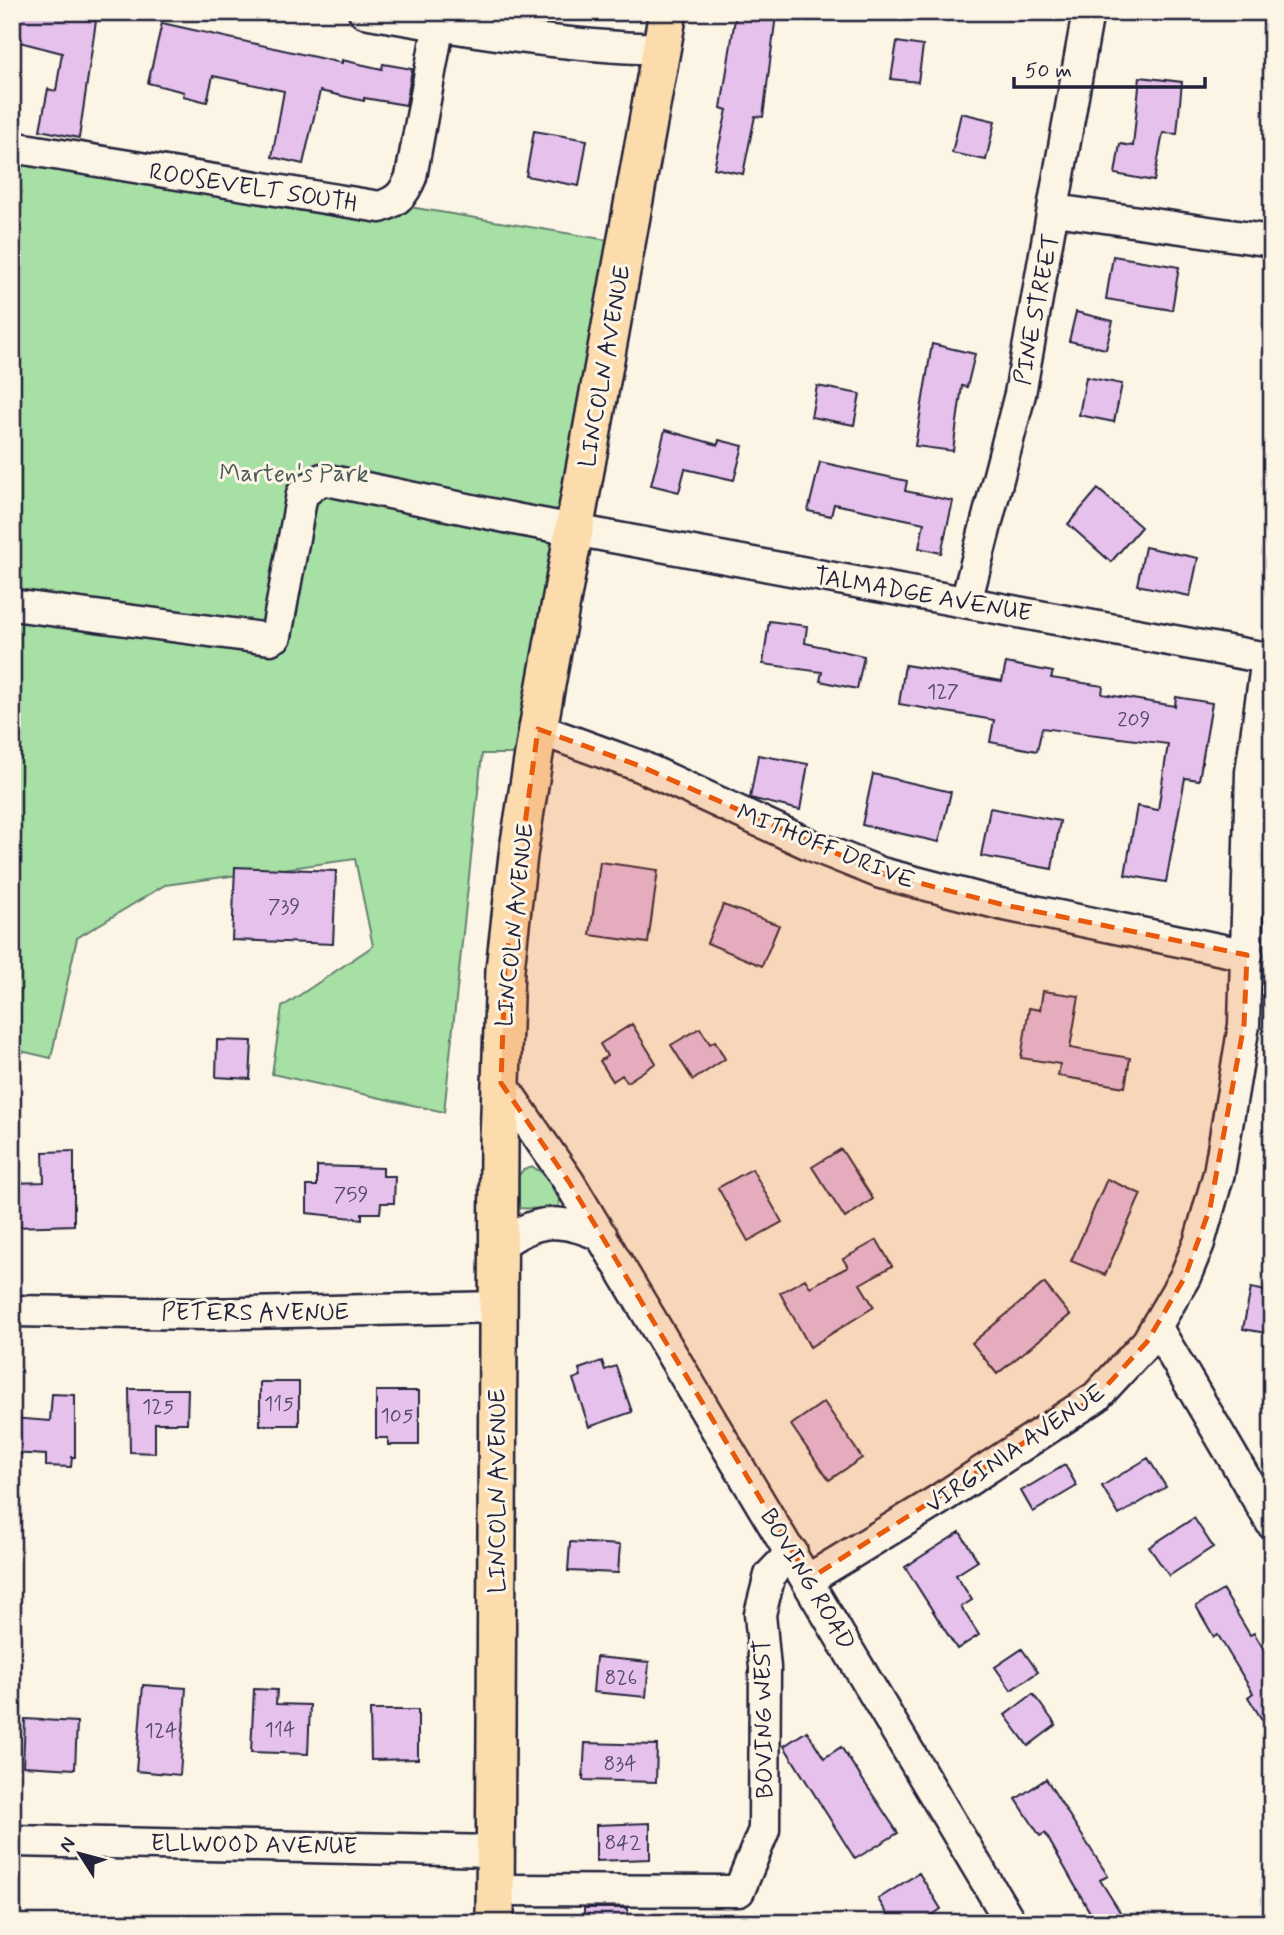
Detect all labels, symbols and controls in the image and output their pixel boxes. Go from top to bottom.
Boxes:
scale bar [1014,46,1205,90]
text: 50 m [1025,57,1072,85]
street label: ROOSEVELT SOUTH [147,157,359,220]
street label: PINE STREET [1008,231,1067,388]
street label: LINCOLN AVENUE [572,263,639,470]
park label: Marten's Park [219,459,369,490]
street label: TALMADGE AVENUE [812,561,1034,630]
house number: 127 [927,678,959,706]
house number: 209 [1117,706,1151,734]
street label: MITHOFF DRIVE [732,798,919,897]
street label: LINCOLN AVENUE [489,822,542,1029]
house number: 739 [268,893,300,921]
house number: 759 [334,1181,369,1209]
street label: PETERS AVENUE [161,1298,349,1329]
street label: VIRGINIA AVENUE [920,1377,1112,1521]
street label: LINCOLN AVENUE [483,1389,514,1593]
house number: 115 [264,1390,294,1418]
house number: 125 [142,1393,174,1421]
house number: 105 [380,1402,414,1430]
street label: BOVING ROAD [752,1503,861,1656]
street label: BOVING WEST [748,1639,781,1799]
house number: 826 [605,1664,637,1692]
house number: 114 [265,1716,295,1744]
house number: 124 [145,1717,177,1745]
house number: 834 [603,1750,637,1778]
north arrow [46,1820,116,1890]
street label: ELLWOOD AVENUE [150,1828,358,1863]
house number: 842 [604,1829,642,1857]
text: N [54,1832,81,1857]

